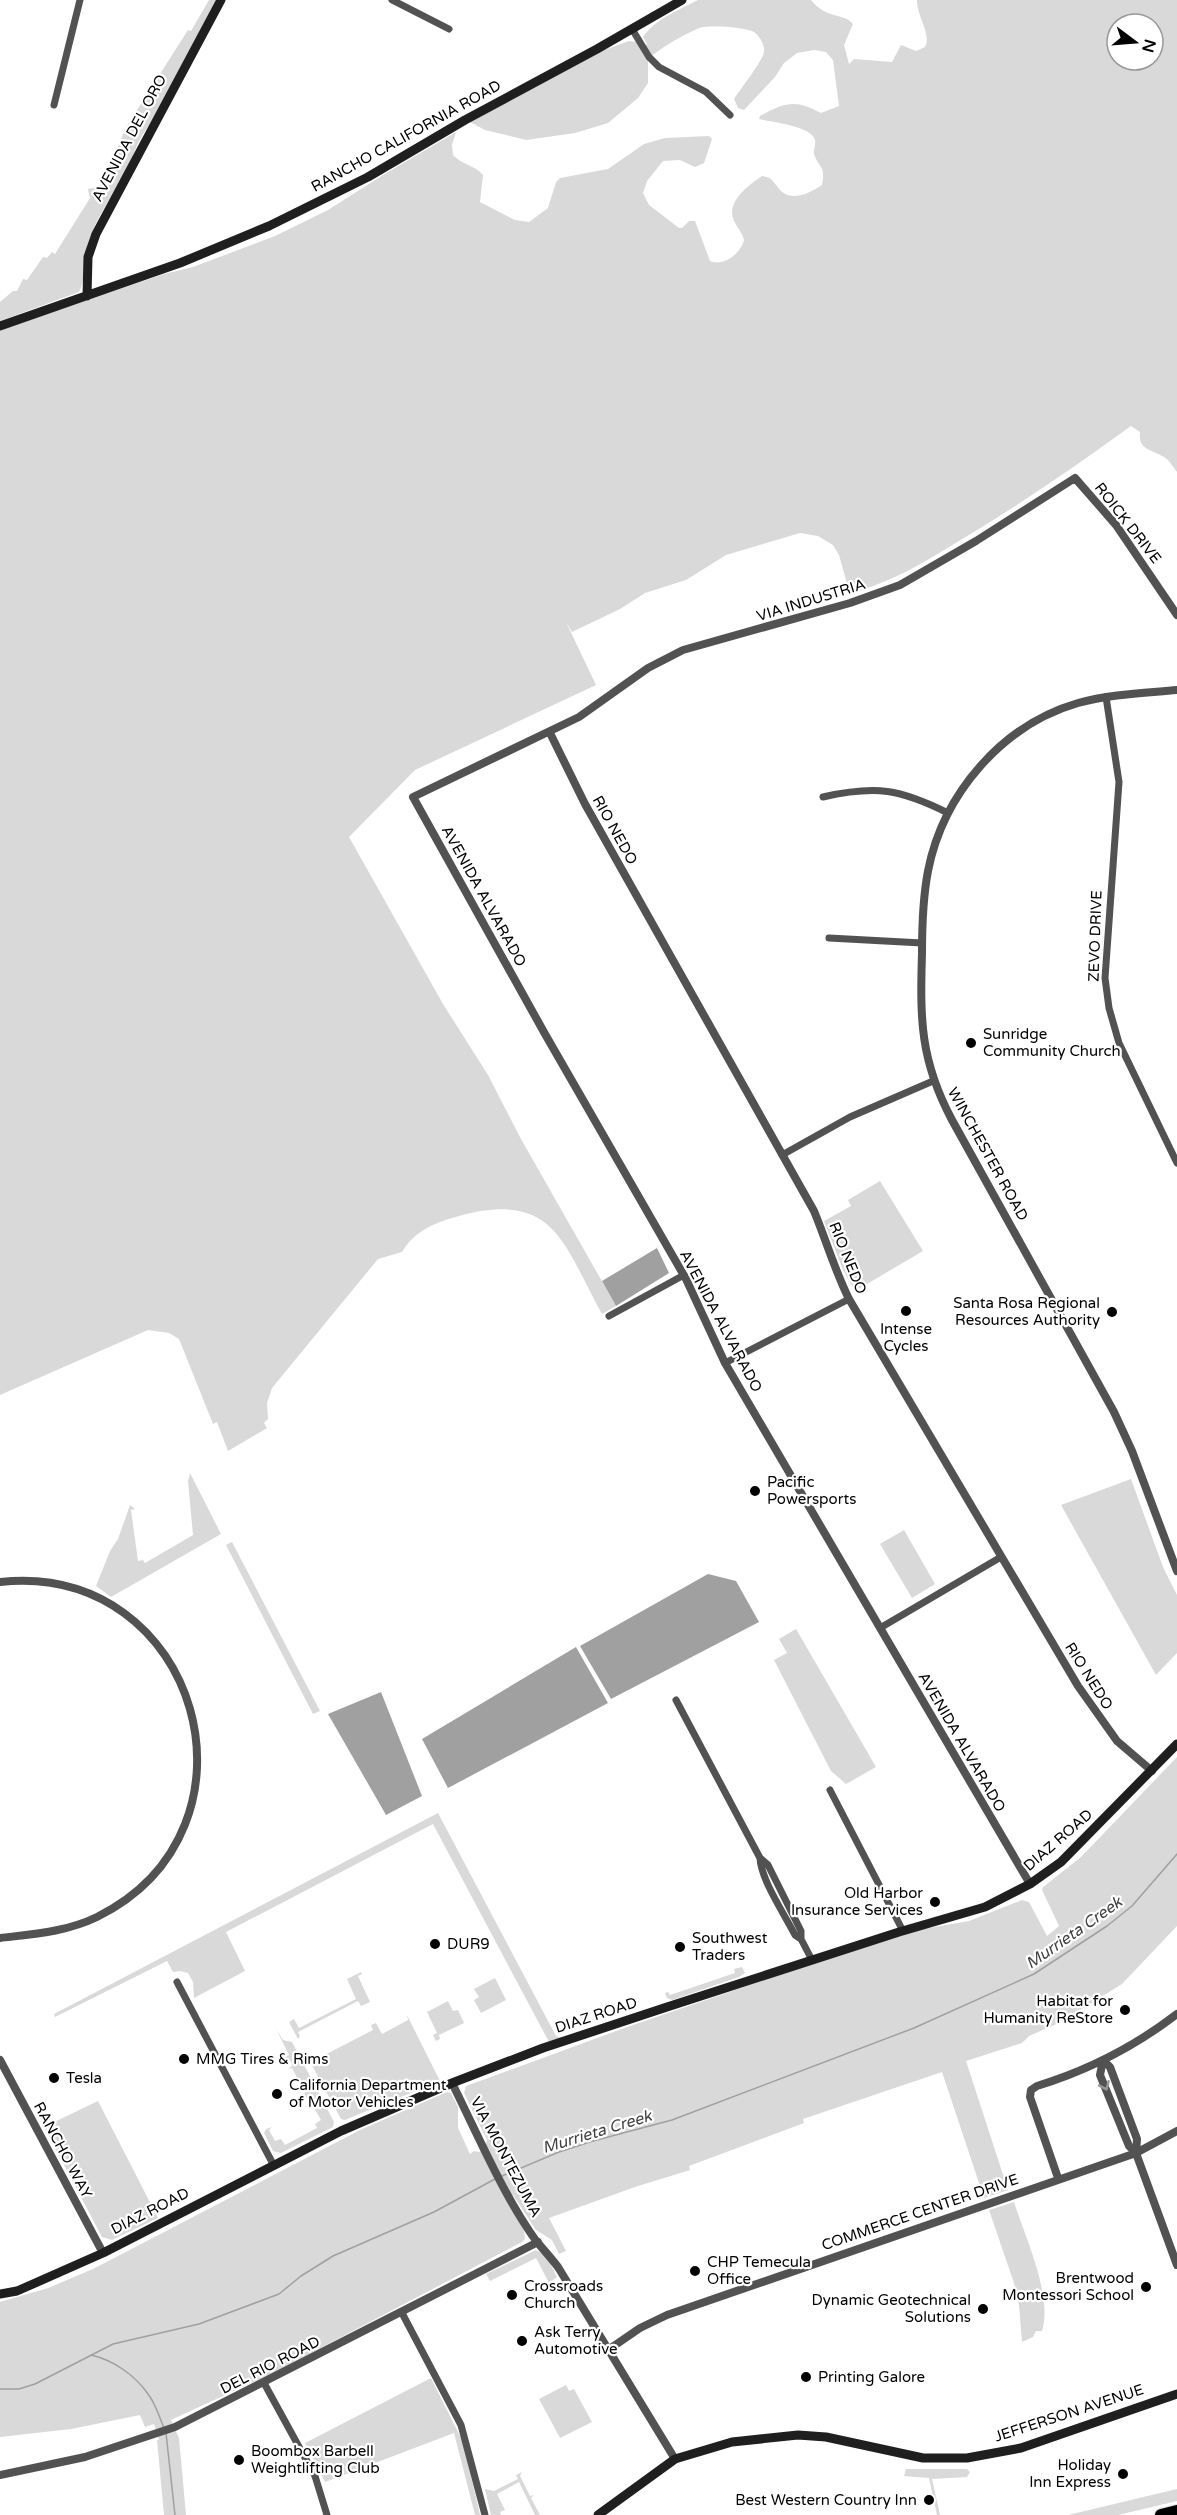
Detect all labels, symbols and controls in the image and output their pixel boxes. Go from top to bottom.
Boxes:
north arrow [1105,12,1165,72]
text: N [1137,37,1160,55]
street label: AVENIDA DEL ORO [88,71,170,205]
street label: RANCHO CALIFORNIA ROAD [308,76,504,196]
street label: ROICK DRIVE [1091,479,1165,567]
street label: VIA INDUSTRIA [754,575,868,625]
street label: RIO NEDO [589,792,641,868]
street label: AVENIDA ALVARADO [438,822,530,970]
street label: ZEVO DRIVE [1084,890,1106,982]
place label: Sunridge Community Church [983,1025,1121,1060]
marker: Sunridge Community Church [964,1036,978,1050]
street label: WINCHESTER ROAD [944,1084,1032,1224]
street label: RIO NEDO [825,1219,871,1297]
street label: AVENIDA ALVARADO [676,1247,766,1395]
place label: Santa Rosa Regional Resources Authority [953,1294,1100,1329]
marker: Intense Cycles [899,1304,913,1318]
marker: Santa Rosa Regional Resources Authority [1105,1305,1119,1319]
place label: Intense Cycles [880,1320,932,1355]
place label: Pacific Powersports [767,1473,856,1508]
marker: Pacific Powersports [748,1484,762,1498]
street label: RIO NEDO [1061,1639,1117,1713]
street label: AVENIDA ALVARADO [915,1669,1009,1815]
street label: DIAZ ROAD [1020,1805,1096,1875]
place label: Old Harbor Insurance Services [791,1884,923,1919]
water label: Murrieta Creek [1022,1892,1127,1974]
marker: Old Harbor Insurance Services [928,1895,942,1909]
place label: Southwest Traders [692,1929,768,1964]
place label: DUR9 [447,1935,490,1953]
marker: DUR9 [428,1937,442,1951]
marker: Southwest Traders [673,1940,687,1954]
place label: Habitat for Humanity ReStore [983,1992,1113,2027]
street label: DIAZ ROAD [553,1993,639,2037]
marker: Habitat for Humanity ReStore [1118,2003,1132,2017]
place label: MMG Tires & Rims [196,2050,328,2068]
marker: MMG Tires & Rims [177,2052,191,2066]
place label: Tesla [66,2069,102,2087]
marker: Tesla [47,2071,61,2085]
place label: California Department of Motor Vehicles [289,2076,447,2111]
one-way arrow [1098,2080,1110,2091]
marker: California Department of Motor Vehicles [270,2087,284,2101]
street label: VIA MONTEZUMA [467,2094,545,2220]
street label: RANCHO WAY [30,2099,96,2202]
water label: Murrieta Creek [540,2106,655,2158]
street label: COMMERCE CENTER DRIVE [819,2170,1021,2254]
street label: DIAZ ROAD [108,2184,192,2238]
place label: CHP Temecula Office [707,2253,811,2288]
marker: CHP Temecula Office [688,2264,702,2278]
place label: Brentwood Montessori School [1002,2269,1134,2304]
place label: Crossroads Church [524,2277,603,2312]
marker: Brentwood Montessori School [1139,2280,1153,2294]
marker: Crossroads Church [505,2288,519,2302]
place label: Dynamic Geotechnical Solutions [812,2291,971,2326]
marker: Dynamic Geotechnical Solutions [976,2302,990,2316]
place label: Ask Terry Automotive [534,2323,618,2358]
street label: DEL RIO ROAD [217,2332,323,2398]
marker: Ask Terry Automotive [515,2334,529,2348]
place label: Printing Galore [818,2368,925,2386]
marker: Printing Galore [799,2370,813,2384]
street label: JEFFERSON AVENUE [992,2380,1146,2446]
place label: Boombox Barbell Weightlifting Club [251,2442,380,2477]
marker: Boombox Barbell Weightlifting Club [232,2453,246,2467]
place label: Holiday Inn Express [1029,2456,1111,2491]
marker: Holiday Inn Express [1116,2467,1130,2481]
place label: Best Western Country Inn [735,2491,917,2509]
marker: Best Western Country Inn [922,2493,936,2507]

